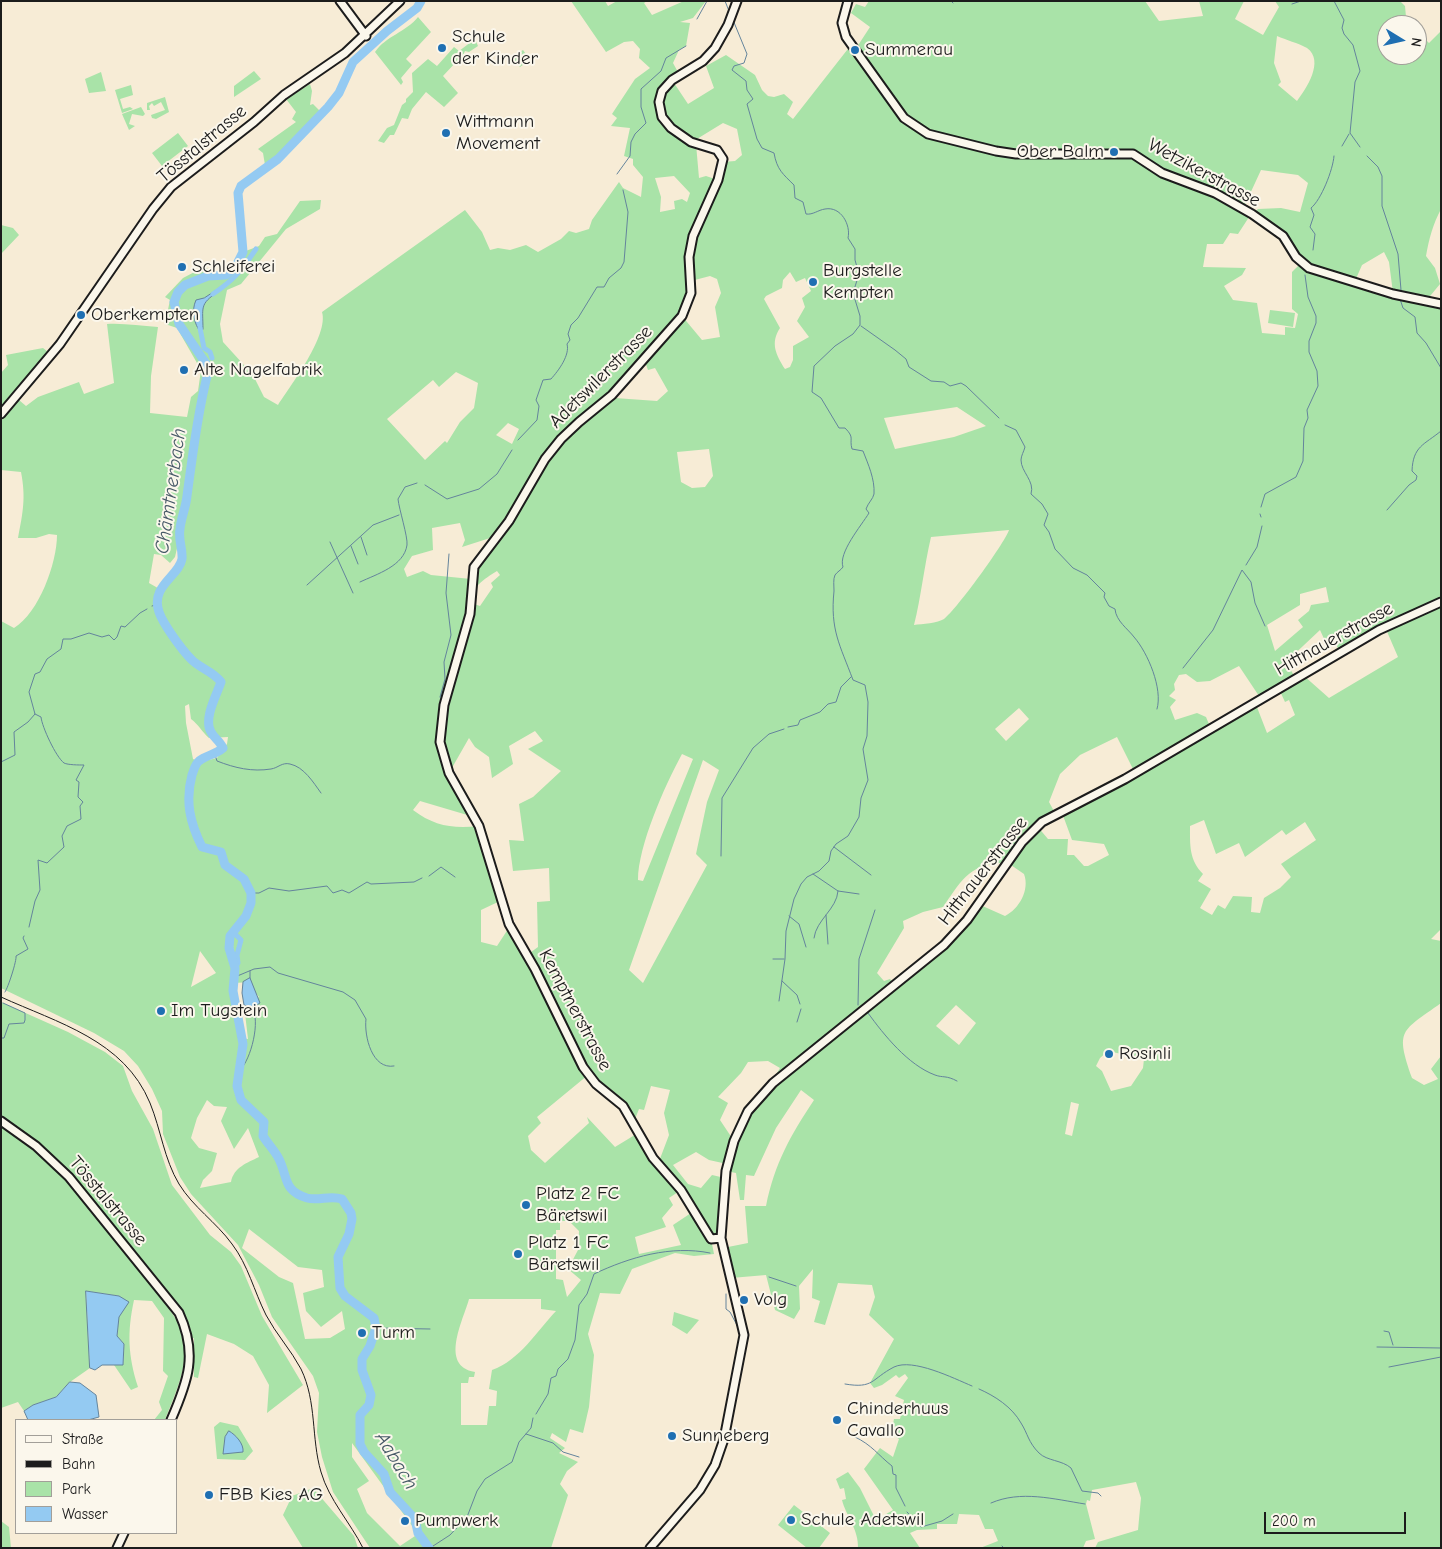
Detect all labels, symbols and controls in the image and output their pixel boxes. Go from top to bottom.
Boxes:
north arrow [1377,15,1427,65]
place label: Schule der Kinder [452,26,538,70]
text: N [1407,36,1425,48]
place label: Summerau [865,39,953,61]
marker: Schule der Kinder [436,42,448,54]
marker: Summerau [849,44,861,56]
street label: Tösstalstrasse [153,100,251,188]
place label: Wittmann Movement [456,111,540,155]
marker: Wittmann Movement [440,127,452,139]
street label: Wetzikerstrasse [1144,134,1264,212]
place label: Ober Balm [1017,141,1104,163]
marker: Ober Balm [1108,146,1120,158]
place label: Schleiferei [192,256,275,278]
place label: Burgstelle Kempten [823,260,902,304]
marker: Schleiferei [176,261,188,273]
marker: Burgstelle Kempten [807,276,819,288]
place label: Oberkempten [91,304,199,326]
marker: Oberkempten [75,309,87,321]
street label: Adetswilerstrasse [545,321,657,433]
place label: Alte Nagelfabrik [194,359,322,381]
marker: Alte Nagelfabrik [178,364,190,376]
water label: Chämtnerbach [150,427,192,555]
street label: Hittnauerstrasse [1271,597,1397,681]
street label: Hittnauerstrasse [934,812,1032,930]
street label: Kemptnerstrasse [533,945,617,1075]
place label: Im Tugstein [171,1000,267,1022]
marker: Im Tugstein [155,1005,167,1017]
place label: Rosinli [1119,1043,1171,1065]
marker: Rosinli [1103,1048,1115,1060]
street label: Tösstalstrasse [64,1152,152,1250]
place label: Platz 2 FC Bäretswil [536,1183,619,1227]
marker: Platz 2 FC Bäretswil [520,1199,532,1211]
place label: Platz 1 FC Bäretswil [528,1232,609,1276]
marker: Platz 1 FC Bäretswil [512,1248,524,1260]
place label: Volg [754,1289,787,1311]
marker: Volg [738,1294,750,1306]
place label: Turm [372,1322,415,1344]
marker: Turm [356,1327,368,1339]
place label: Chinderhuus Cavallo [847,1398,948,1442]
marker: Chinderhuus Cavallo [831,1414,843,1426]
legend [15,1419,178,1534]
place label: Sunneberg [682,1425,769,1447]
water label: Aabach [369,1428,423,1494]
text: Straße [62,1430,103,1448]
marker: Sunneberg [666,1430,678,1442]
text: Bahn [62,1455,95,1473]
text: Park [62,1480,91,1498]
place label: FBB Kies AG [219,1484,323,1506]
marker: FBB Kies AG [203,1489,215,1501]
scale bar [1267,1502,1410,1534]
text: Wasser [62,1505,108,1523]
place label: Schule Adetswil [801,1509,924,1531]
place label: Pumpwerk [415,1510,498,1532]
text: 200 m [1272,1512,1316,1530]
marker: Schule Adetswil [785,1514,797,1526]
marker: Pumpwerk [399,1515,411,1527]

